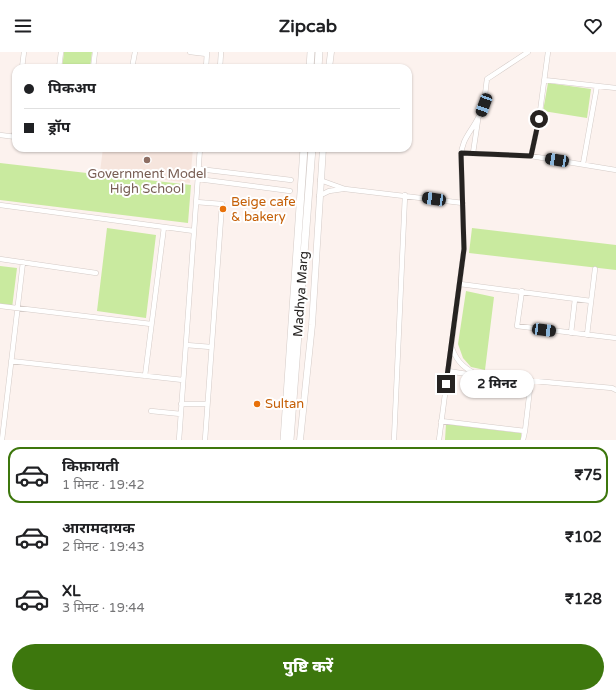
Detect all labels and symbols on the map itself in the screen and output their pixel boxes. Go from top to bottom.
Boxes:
car [474,92,494,118]
route start [530,110,548,128]
car [544,152,570,168]
marker: Government Model High School [142,155,152,165]
place label: Government Model High School [87,166,207,197]
car [421,191,447,207]
place label: Beige cafe & bakery [231,194,296,225]
marker: Beige cafe & bakery [218,204,228,214]
street label: Madhya Marg [290,250,312,338]
car [531,323,557,337]
callout: 2 मिनट [460,370,534,398]
route end [437,375,455,393]
place label: Sultan [265,396,304,412]
marker: Sultan [252,399,262,409]

